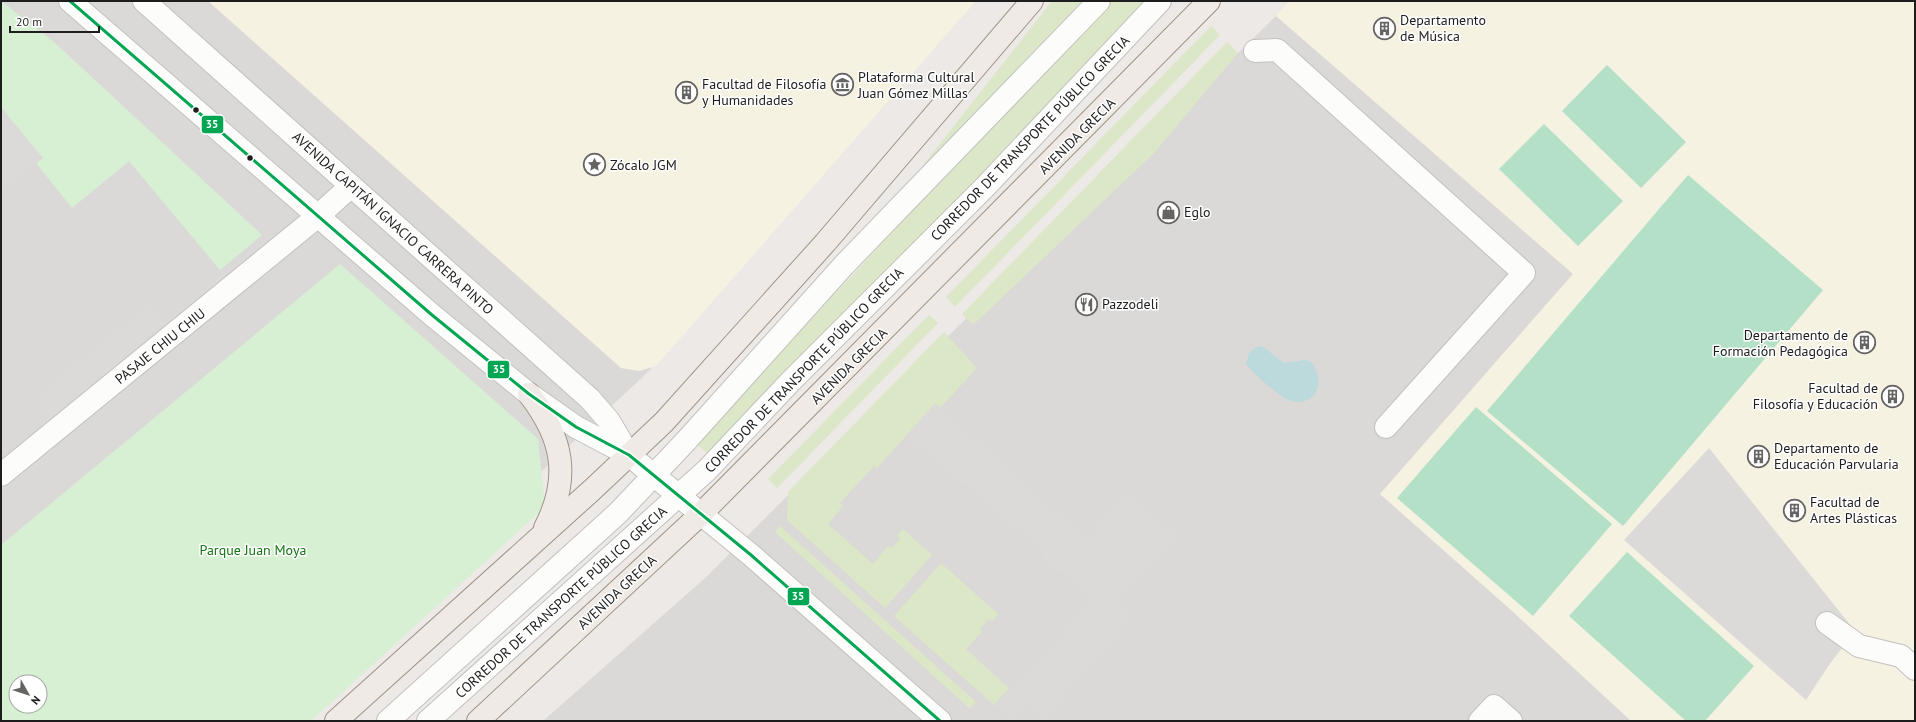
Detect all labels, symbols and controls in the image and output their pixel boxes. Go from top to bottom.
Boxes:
scale bar [10,8,99,34]
place label: Departamento de Música [1400,11,1486,45]
text: 20 m [16,14,42,29]
building icon: Departamento de Música [1371,15,1397,41]
street label: CORREDOR DE TRANSPORTE PÚBLICO GRECIA [927,31,1134,244]
place label: Plataforma Cultural Juan Gómez Millas [857,68,975,102]
museum icon: Plataforma Cultural Juan Gómez Millas [830,72,856,98]
place label: Facultad de Filosofía y Humanidades [702,75,827,109]
building icon: Facultad de Filosofía y Humanidades [674,79,700,105]
street label: AVENIDA GRECIA [1035,93,1120,178]
unlabelled marker [191,105,201,115]
line badge: 35 [201,115,224,134]
text: 35 [206,117,218,131]
street label: AVENIDA CAPITÁN IGNACIO CARRERA PINTO [288,128,498,318]
place icon: Zócalo JGM [581,152,607,178]
unlabelled marker [245,153,255,163]
place label: Zócalo JGM [610,156,677,174]
shop icon: Eglo [1156,199,1182,225]
place label: Eglo [1184,203,1211,221]
street label: CORREDOR DE TRANSPORTE PÚBLICO GRECIA [701,263,908,476]
restaurant icon: Pazzodeli [1074,291,1100,317]
place label: Pazzodeli [1102,295,1159,313]
street label: PASAJE CHIU CHIU [111,304,209,388]
street label: AVENIDA GRECIA [807,323,892,408]
place label: Departamento de Formación Pedagógica [1713,326,1848,360]
building icon: Departamento de Formación Pedagógica [1851,330,1877,356]
line badge: 35 [487,360,510,379]
text: 35 [493,362,505,376]
place label: Facultad de Filosofía y Educación [1753,379,1878,413]
building icon: Facultad de Filosofía y Educación [1880,383,1906,409]
place label: Departamento de Educación Parvularia [1774,439,1899,473]
building icon: Departamento de Educación Parvularia [1746,443,1772,469]
place label: Facultad de Artes Plásticas [1810,493,1897,527]
building icon: Facultad de Artes Plásticas [1781,497,1807,523]
street label: CORREDOR DE TRANSPORTE PÚBLICO GRECIA [451,502,671,702]
park label: Parque Juan Moya [200,541,306,559]
street label: AVENIDA GRECIA [574,550,661,633]
line badge: 35 [787,587,810,606]
text: 35 [792,589,804,603]
north arrow [8,674,48,714]
text: N [28,693,43,708]

